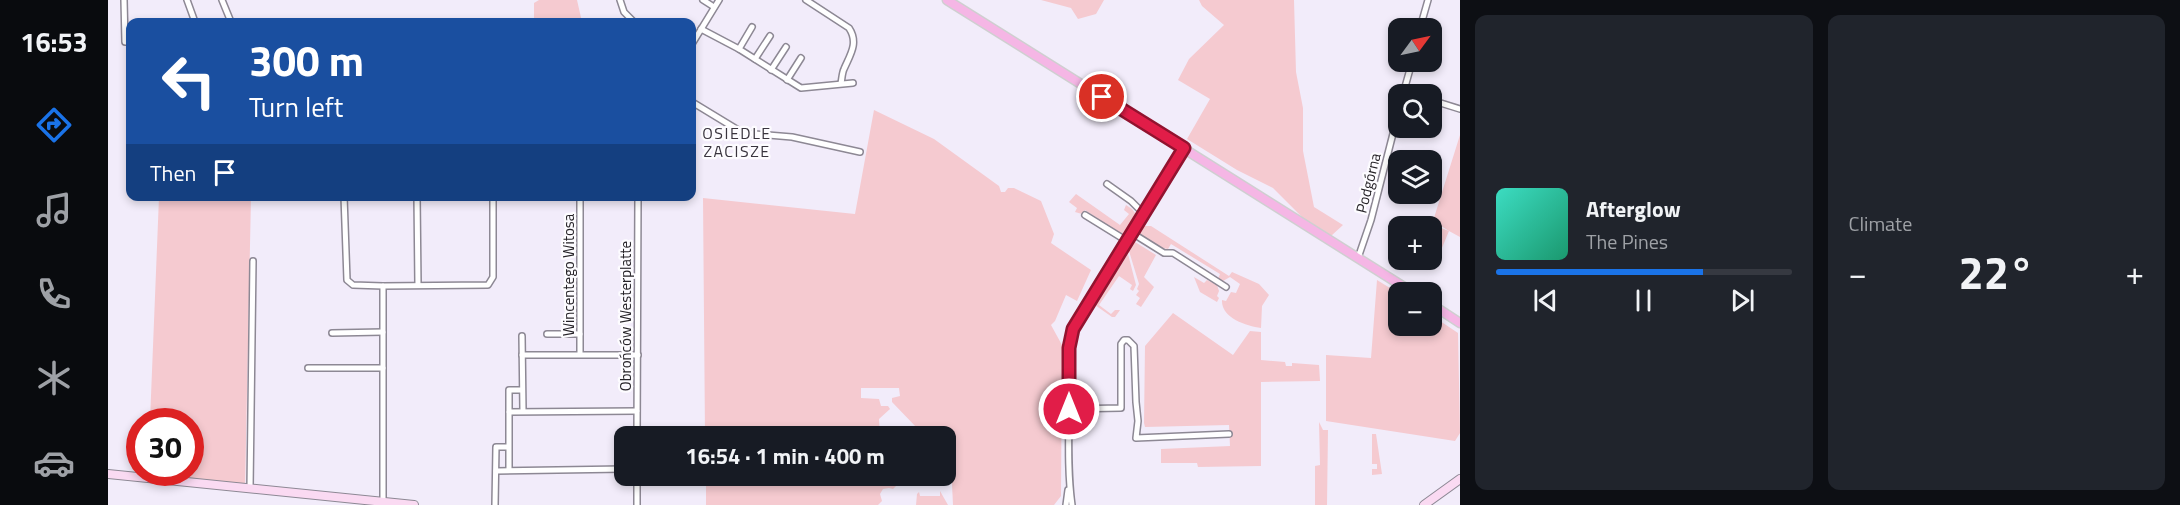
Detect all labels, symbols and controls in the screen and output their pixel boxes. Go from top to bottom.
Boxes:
north arrow [1388,18,1442,72]
map controls [1388,18,1442,336]
text: 16:53 [20,21,88,62]
text: 300 m [249,28,364,92]
icon: left [150,42,228,120]
pin [1076,71,1127,122]
icon: arrive [1085,80,1118,113]
button: search [1388,84,1442,138]
text: Turn left [249,86,343,127]
icon: directions [33,104,75,146]
district label: OSIEDLE ZACISZE [702,121,772,163]
street label: Podgórna [1349,150,1387,215]
button: layers [1388,150,1442,204]
text: Then [150,156,196,190]
icon: arrive [208,156,241,189]
icon: music [33,189,75,231]
text: Afterglow [1586,192,1681,226]
text: Climate [1849,208,1912,239]
street label: Wincentego Witosa [557,213,580,336]
button: + [1388,216,1442,270]
text: The Pines [1586,226,1668,257]
text: 22° [1958,238,2034,306]
street label: Obrońców Westerplatte [614,241,637,391]
text: − [1849,248,1867,298]
text: + [2126,248,2144,298]
icon: phone [33,273,75,315]
button: − [1388,282,1442,336]
icon: previous [1529,284,1562,317]
icon: pause [1627,284,1660,317]
icon: next [1726,284,1759,317]
icon: climate [33,357,75,399]
position arrow [1037,377,1101,441]
speed limit sign: 30 [126,408,204,486]
text: 16:54 · 1 min · 400 m [685,439,885,473]
icon: car [33,442,75,484]

